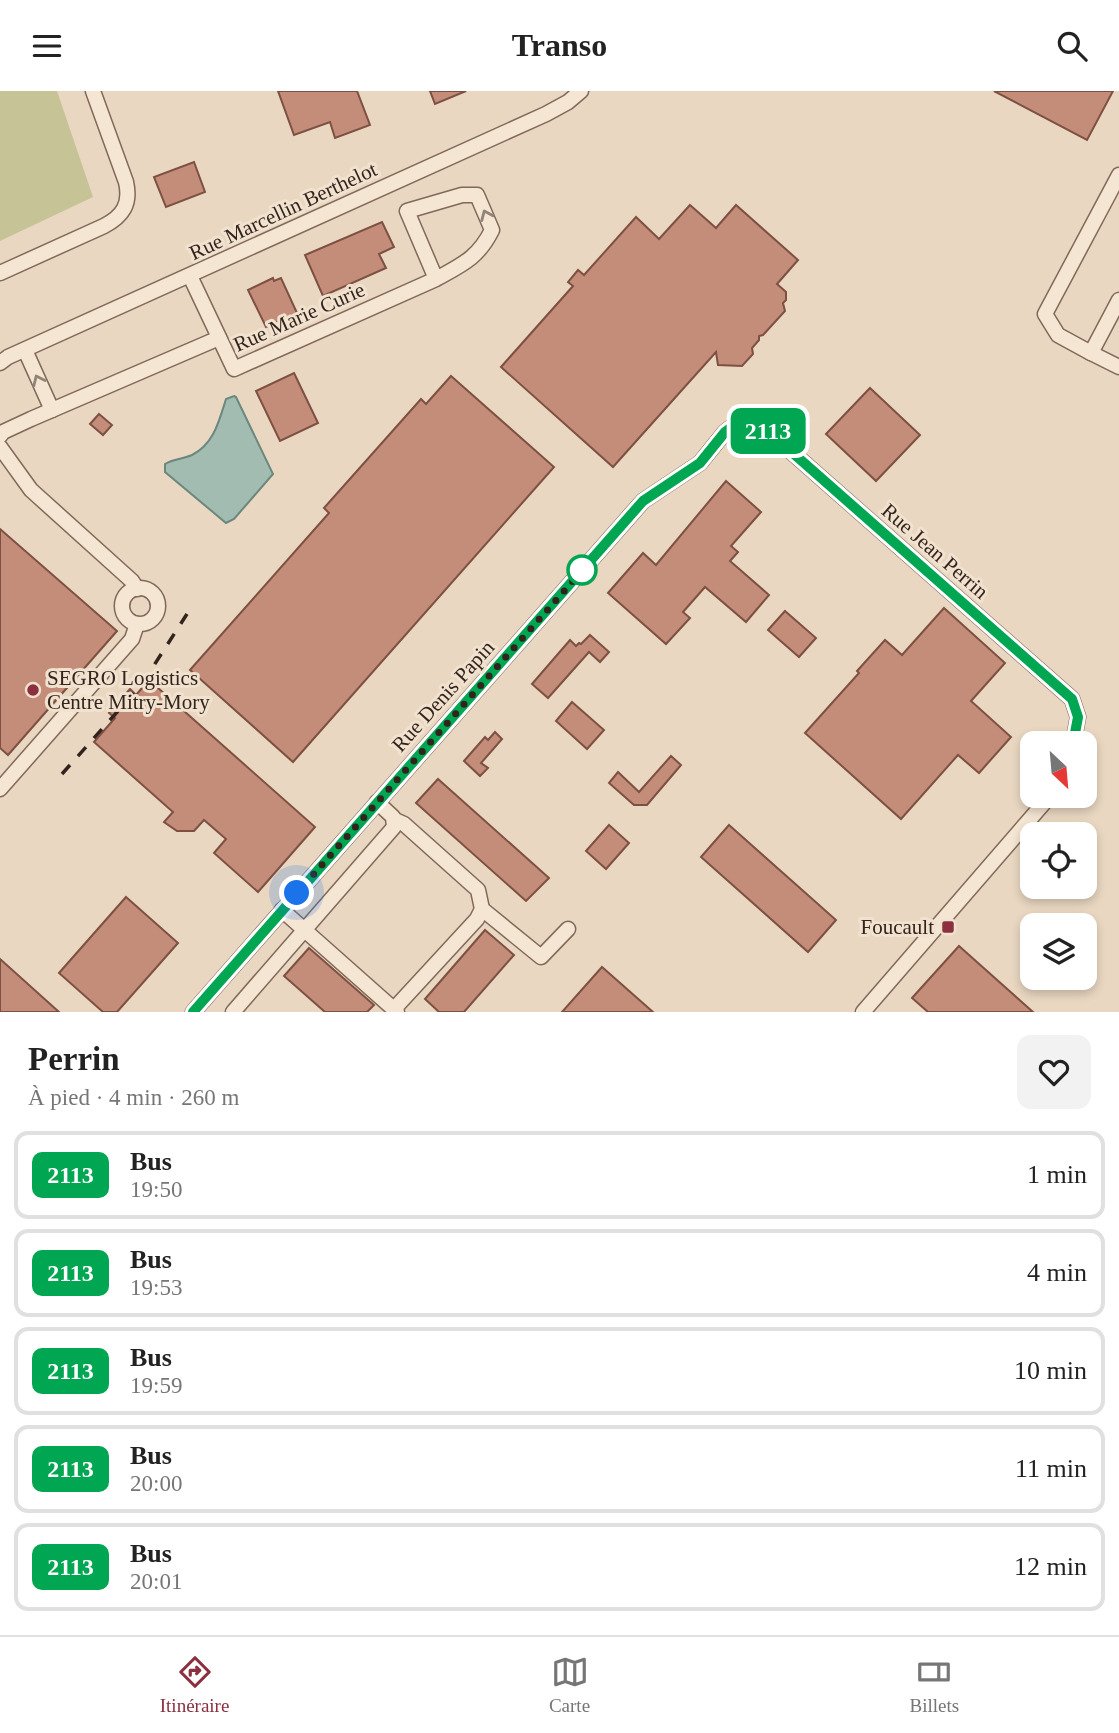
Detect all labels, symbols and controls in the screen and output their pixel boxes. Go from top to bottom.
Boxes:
icon: menu [28,27,66,65]
text: Transo [512,27,607,63]
icon: search [1053,27,1091,65]
street label: Rue Marcellin Berthelot [185,157,381,265]
one-way arrow [480,210,494,223]
street label: Rue Marie Curie [230,277,368,357]
one-way arrow [33,375,47,387]
line badge: 2113 [719,408,817,454]
text: 2113 [745,418,791,444]
street label: Rue Jean Perrin [877,498,993,604]
unlabelled marker [567,555,597,585]
street label: Rue Denis Papin [387,635,499,756]
place label: SEGRO Logistics Centre Mitry-Mory [47,666,210,714]
marker: SEGRO Logistics Centre Mitry-Mory [25,682,41,698]
north arrow [1020,731,1097,809]
map controls [1020,731,1097,990]
button: locate [1020,822,1097,899]
your location [279,875,314,910]
button: layers [1020,913,1097,990]
place label: Foucault [861,915,934,939]
marker: Foucault [940,919,956,935]
button: heart [1017,1035,1091,1109]
text: Perrin [28,1041,120,1077]
text: À pied · 4 min · 260 m [28,1085,239,1110]
text: Bus [130,1147,172,1176]
text: 1 min [1027,1160,1087,1189]
text: 2113 [47,1162,94,1188]
text: 19:50 [130,1177,182,1202]
text: Bus [130,1245,172,1274]
text: 4 min [1027,1258,1087,1287]
text: 2113 [47,1260,94,1286]
text: 19:53 [130,1275,182,1300]
text: Bus [130,1343,172,1372]
text: 10 min [1014,1356,1087,1385]
text: 2113 [47,1358,94,1384]
text: 19:59 [130,1373,182,1398]
text: Bus [130,1441,172,1470]
text: 11 min [1015,1454,1087,1483]
text: 2113 [47,1456,94,1482]
text: 20:00 [130,1471,182,1496]
text: Bus [130,1539,172,1568]
text: 12 min [1014,1552,1087,1581]
text: 2113 [47,1554,94,1580]
text: 20:01 [130,1569,182,1594]
tab: Itinéraire [160,1653,229,1717]
tab: Carte [549,1653,590,1717]
tab: Billets [910,1653,959,1717]

